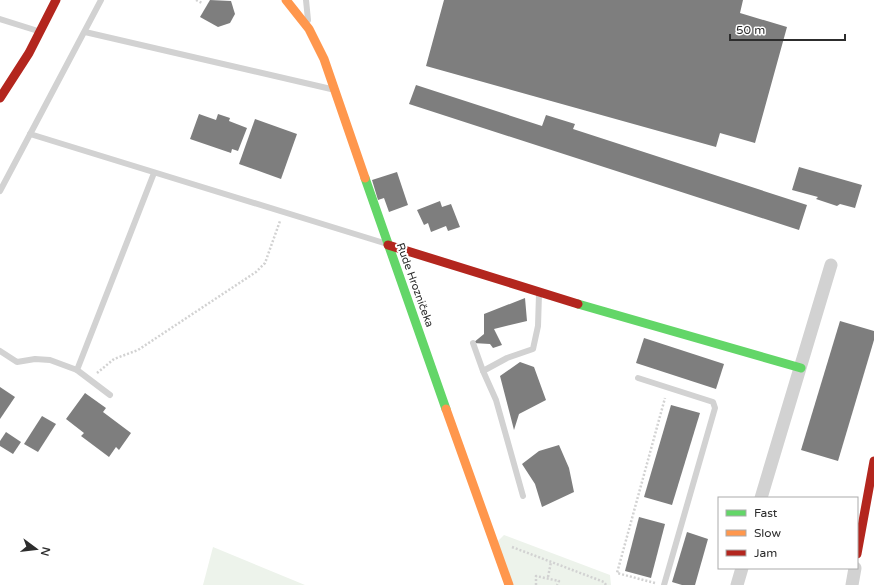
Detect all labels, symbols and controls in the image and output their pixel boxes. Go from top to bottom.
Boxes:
scale bar [730,16,845,42]
text: 50 m [736,23,765,37]
street label: Rude Hrozničeka [394,241,436,329]
legend [718,497,858,569]
text: Fast [754,506,778,520]
text: Slow [754,526,781,540]
north arrow [16,529,56,569]
text: N [38,546,53,557]
text: Jam [754,546,777,560]

